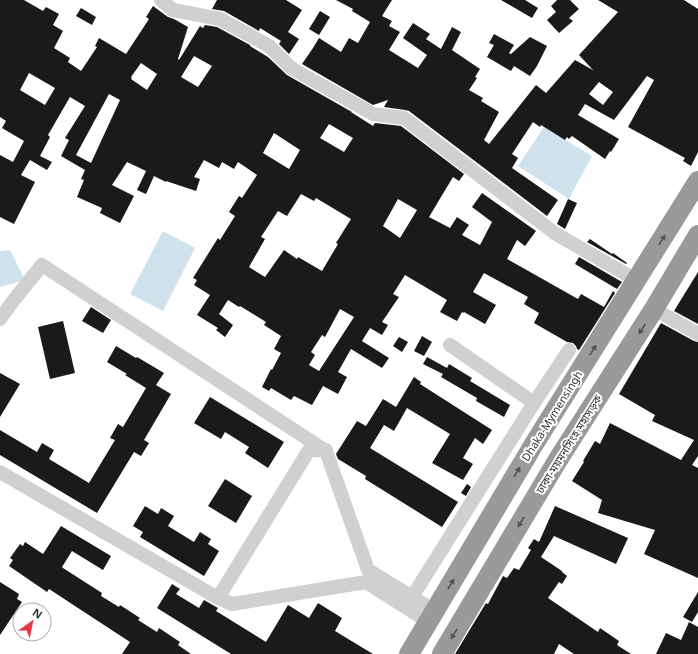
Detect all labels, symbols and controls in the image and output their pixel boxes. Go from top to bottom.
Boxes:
one-way arrow [658,234,665,246]
one-way arrow [638,323,645,335]
one-way arrow [589,344,596,356]
street label: Dhaka-Mymensingh [518,368,585,464]
street label: ঢাকা-ময়মনসিংহ মহাসড়ক [532,391,605,497]
one-way arrow [514,467,521,478]
one-way arrow [517,516,524,528]
one-way arrow [447,578,454,590]
north arrow [12,602,52,642]
text: N [30,604,46,622]
one-way arrow [450,628,457,640]

